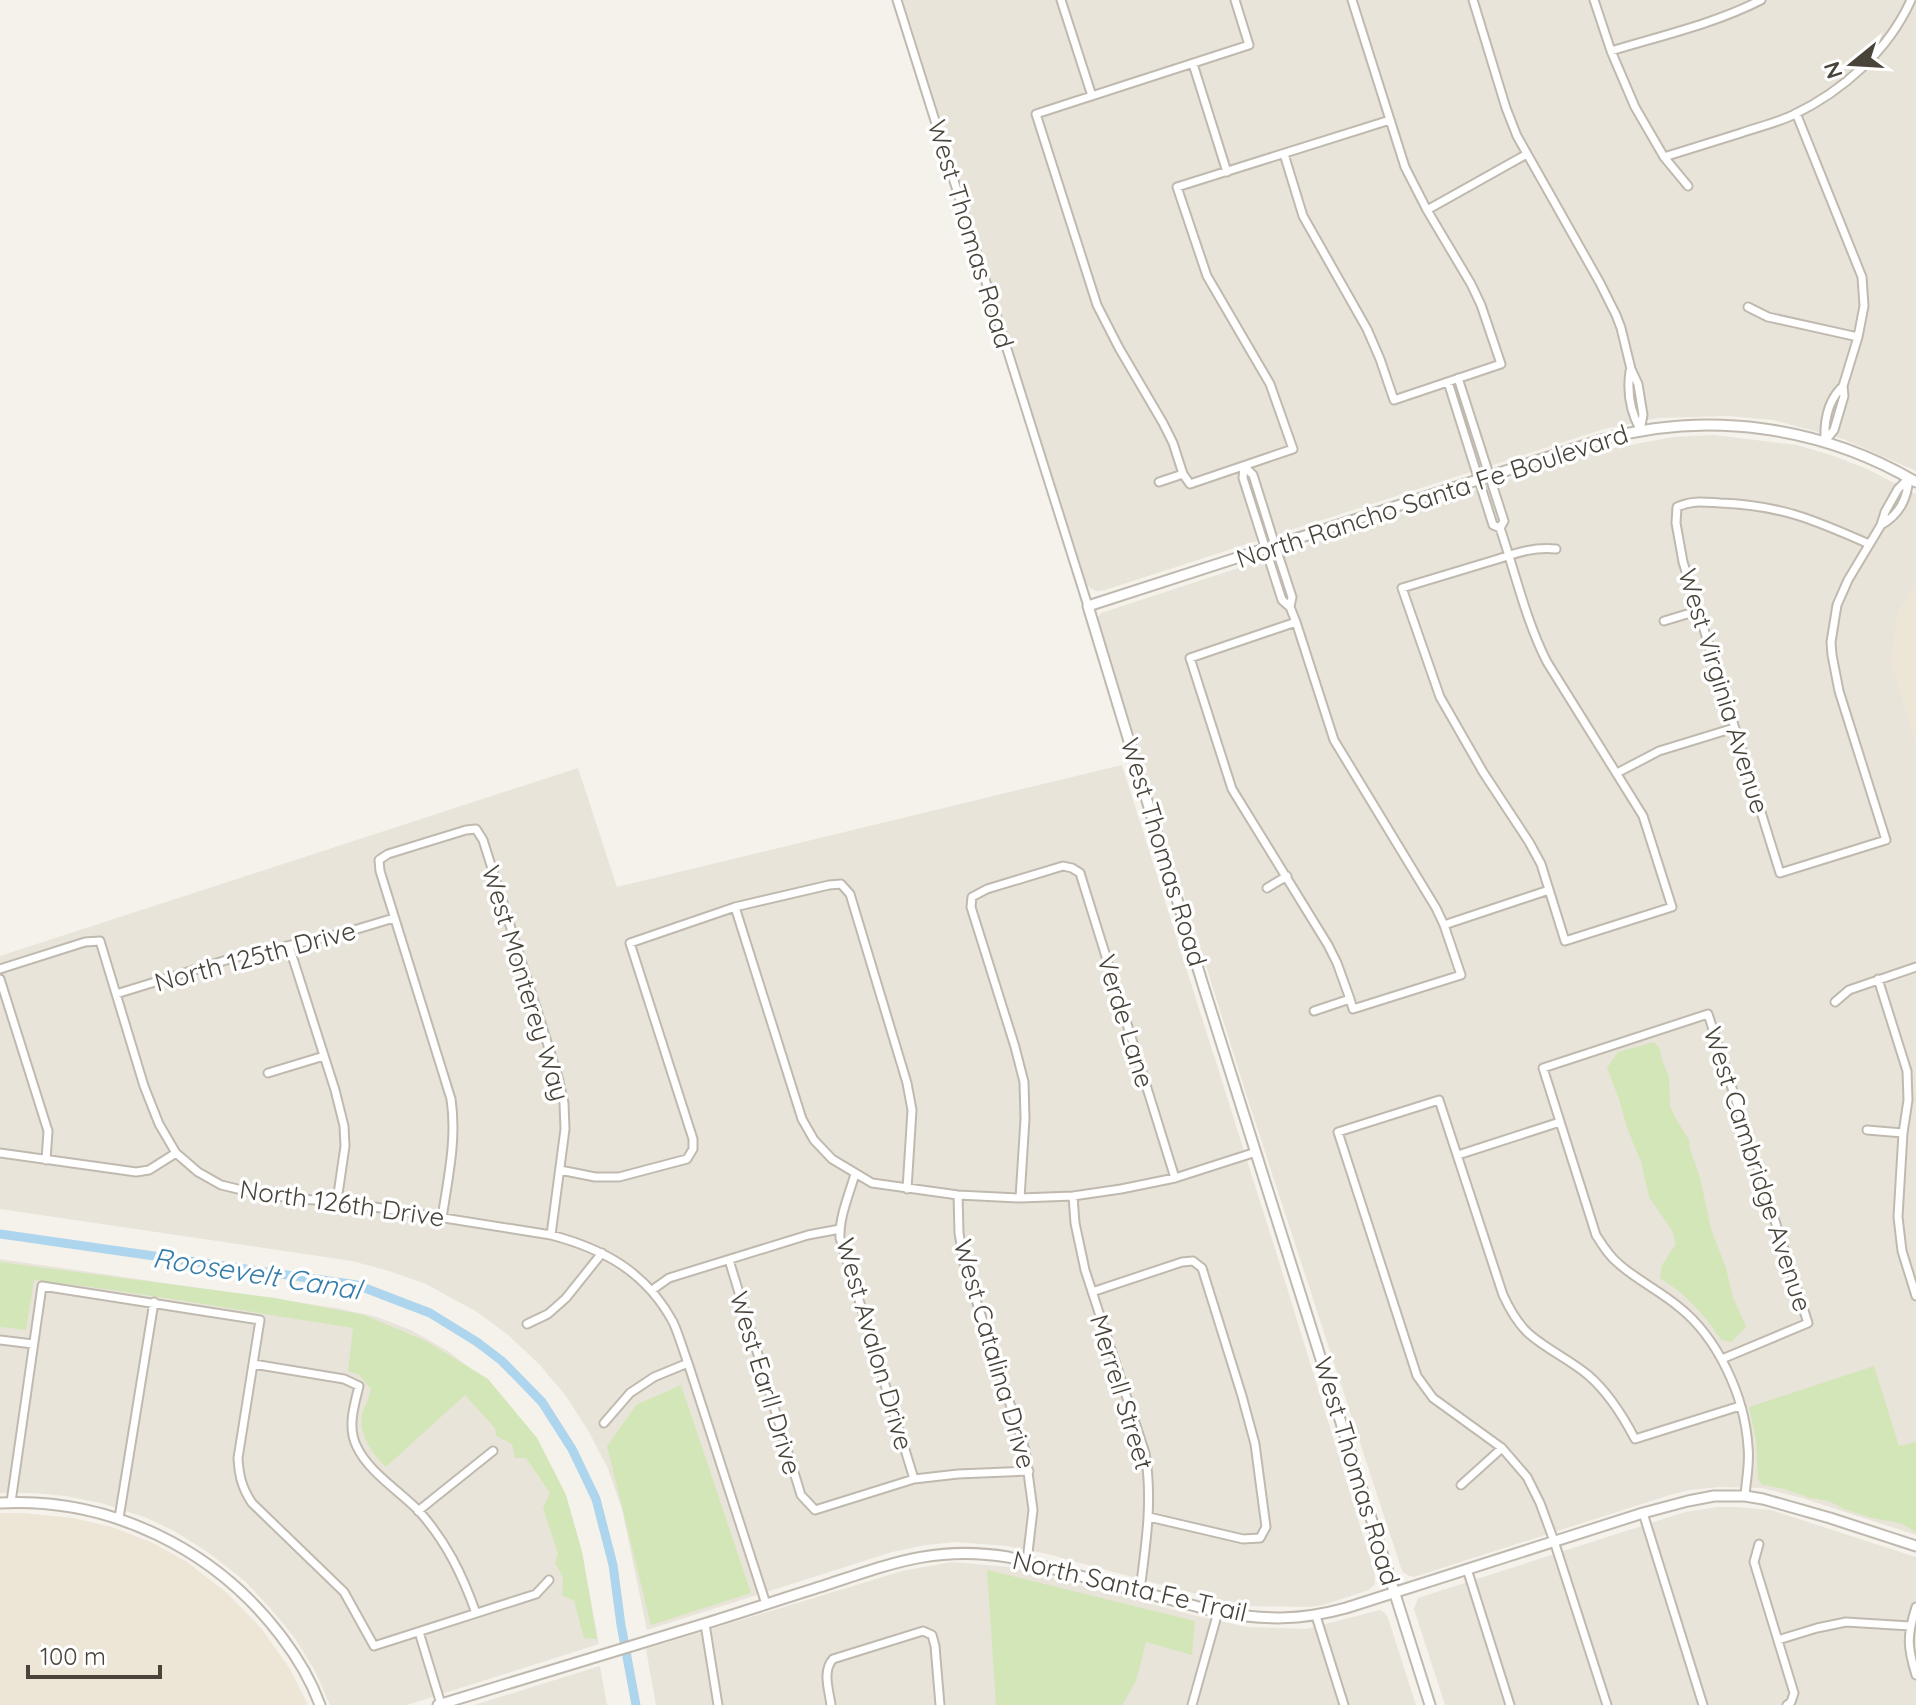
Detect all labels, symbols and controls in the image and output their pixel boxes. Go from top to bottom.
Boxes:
north arrow [1812,24,1892,104]
text: N [1817,58,1849,82]
street label: West Thomas Road [921,116,1021,352]
street label: North Rancho Santa Fe Boulevard [1232,417,1632,575]
street label: West Virginia Avenue [1671,565,1777,817]
street label: West Thomas Road [1114,734,1214,970]
street label: West Monterey Way [474,861,578,1105]
street label: North 125th Drive [151,913,359,999]
street label: Verde Lane [1090,950,1162,1092]
street label: West Cambridge Avenue [1696,1022,1820,1316]
street label: North 126th Drive [237,1172,447,1234]
street label: West Avalon Drive [829,1234,921,1454]
street label: West Catalina Drive [946,1236,1044,1472]
water label: Roosevelt Canal [151,1239,367,1307]
street label: West Earll Drive [722,1287,810,1479]
street label: Merrell Street [1083,1310,1161,1474]
street label: West Thomas Road [1307,1353,1407,1589]
street label: North Santa Fe Trail [1010,1543,1250,1629]
scale bar [28,1629,160,1679]
text: 100 m [40,1641,106,1671]

